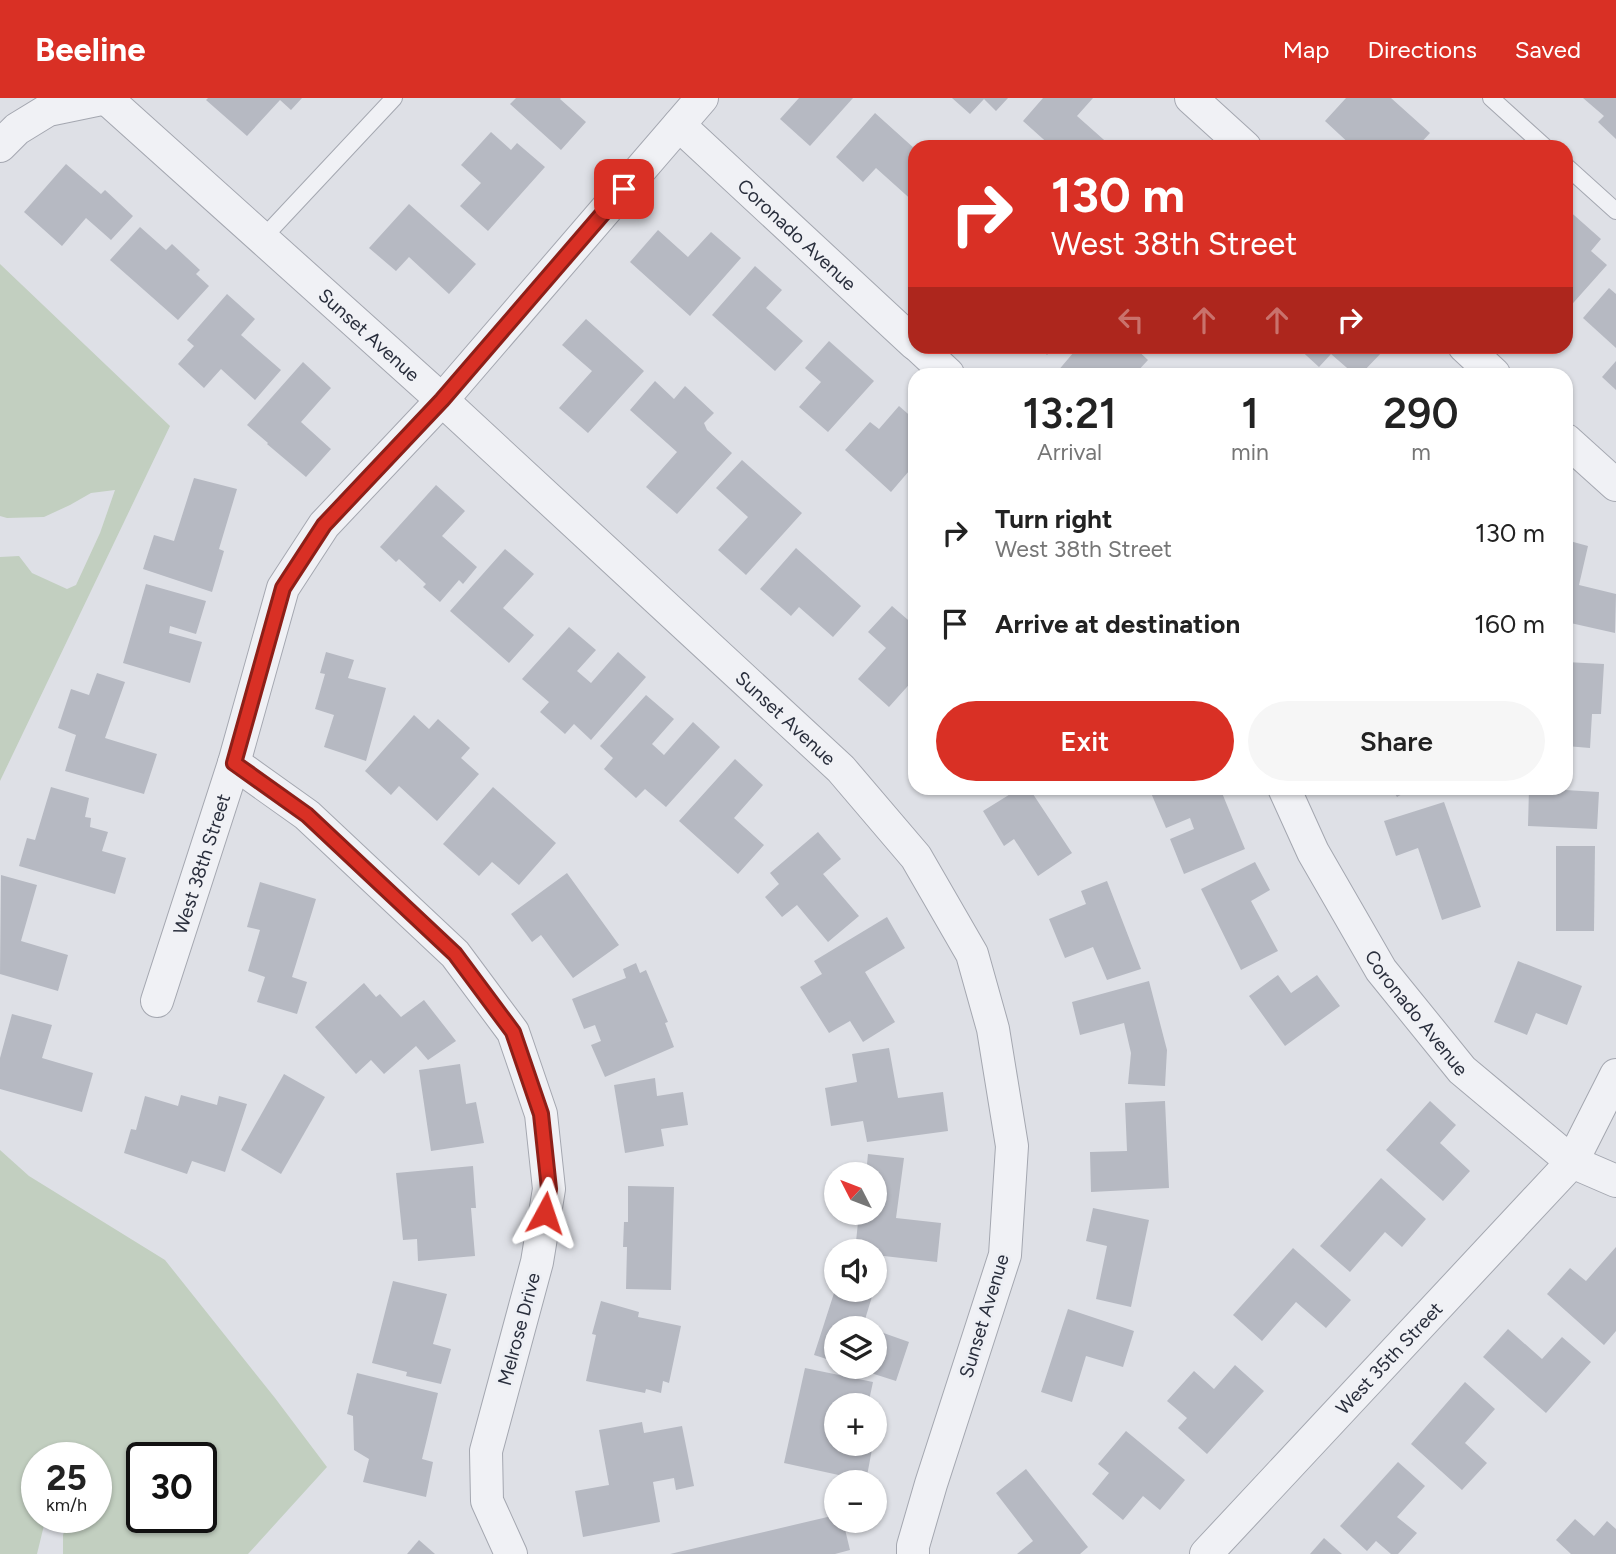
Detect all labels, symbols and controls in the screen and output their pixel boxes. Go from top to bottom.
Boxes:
text: Beeline [35,30,146,69]
text: Map [1283,35,1329,64]
text: Directions [1367,35,1477,64]
text: Saved [1515,35,1581,64]
pin [594,159,654,219]
text: 130 m [1051,165,1185,224]
icon: right [936,168,1027,259]
icon: arrive [605,170,643,208]
street label: Coronado Avenue [733,174,861,295]
text: West 38th Street [1051,225,1297,263]
street label: Sunset Avenue [314,283,425,386]
icon: left [1112,301,1150,339]
icon: ahead [1185,301,1223,339]
icon: ahead [1258,301,1296,339]
icon: right [1331,301,1369,339]
text: 13:21 [1022,388,1117,439]
text: 1 [1241,388,1259,439]
text: 290 [1383,388,1459,439]
text: Arrival [1037,438,1102,466]
text: min [1231,438,1269,466]
text: m [1411,438,1431,466]
text: Turn right [995,503,1112,535]
icon: right [936,514,974,552]
text: 130 m [1475,517,1545,549]
text: West 38th Street [995,535,1172,563]
icon: arrive [936,605,974,643]
text: Arrive at destination [995,608,1240,640]
text: 160 m [1474,608,1545,640]
street label: Sunset Avenue [731,666,841,770]
button: Exit [936,701,1234,781]
button: Share [1248,701,1545,781]
street label: West 38th Street [168,791,235,937]
street label: Coronado Avenue [1360,946,1473,1080]
north arrow [824,1162,887,1225]
map controls [824,1162,887,1533]
position arrow [508,1176,582,1250]
button: sound [824,1239,887,1302]
street label: Sunset Avenue [954,1251,1014,1381]
street label: Melrose Drive [493,1270,545,1388]
street label: West 35th Street [1331,1297,1447,1419]
button: layers [824,1316,887,1379]
button: + [824,1393,887,1456]
speed limit sign: 30 [126,1442,217,1533]
text: 25 [46,1457,87,1499]
button: − [824,1470,887,1533]
text: km/h [46,1494,87,1516]

